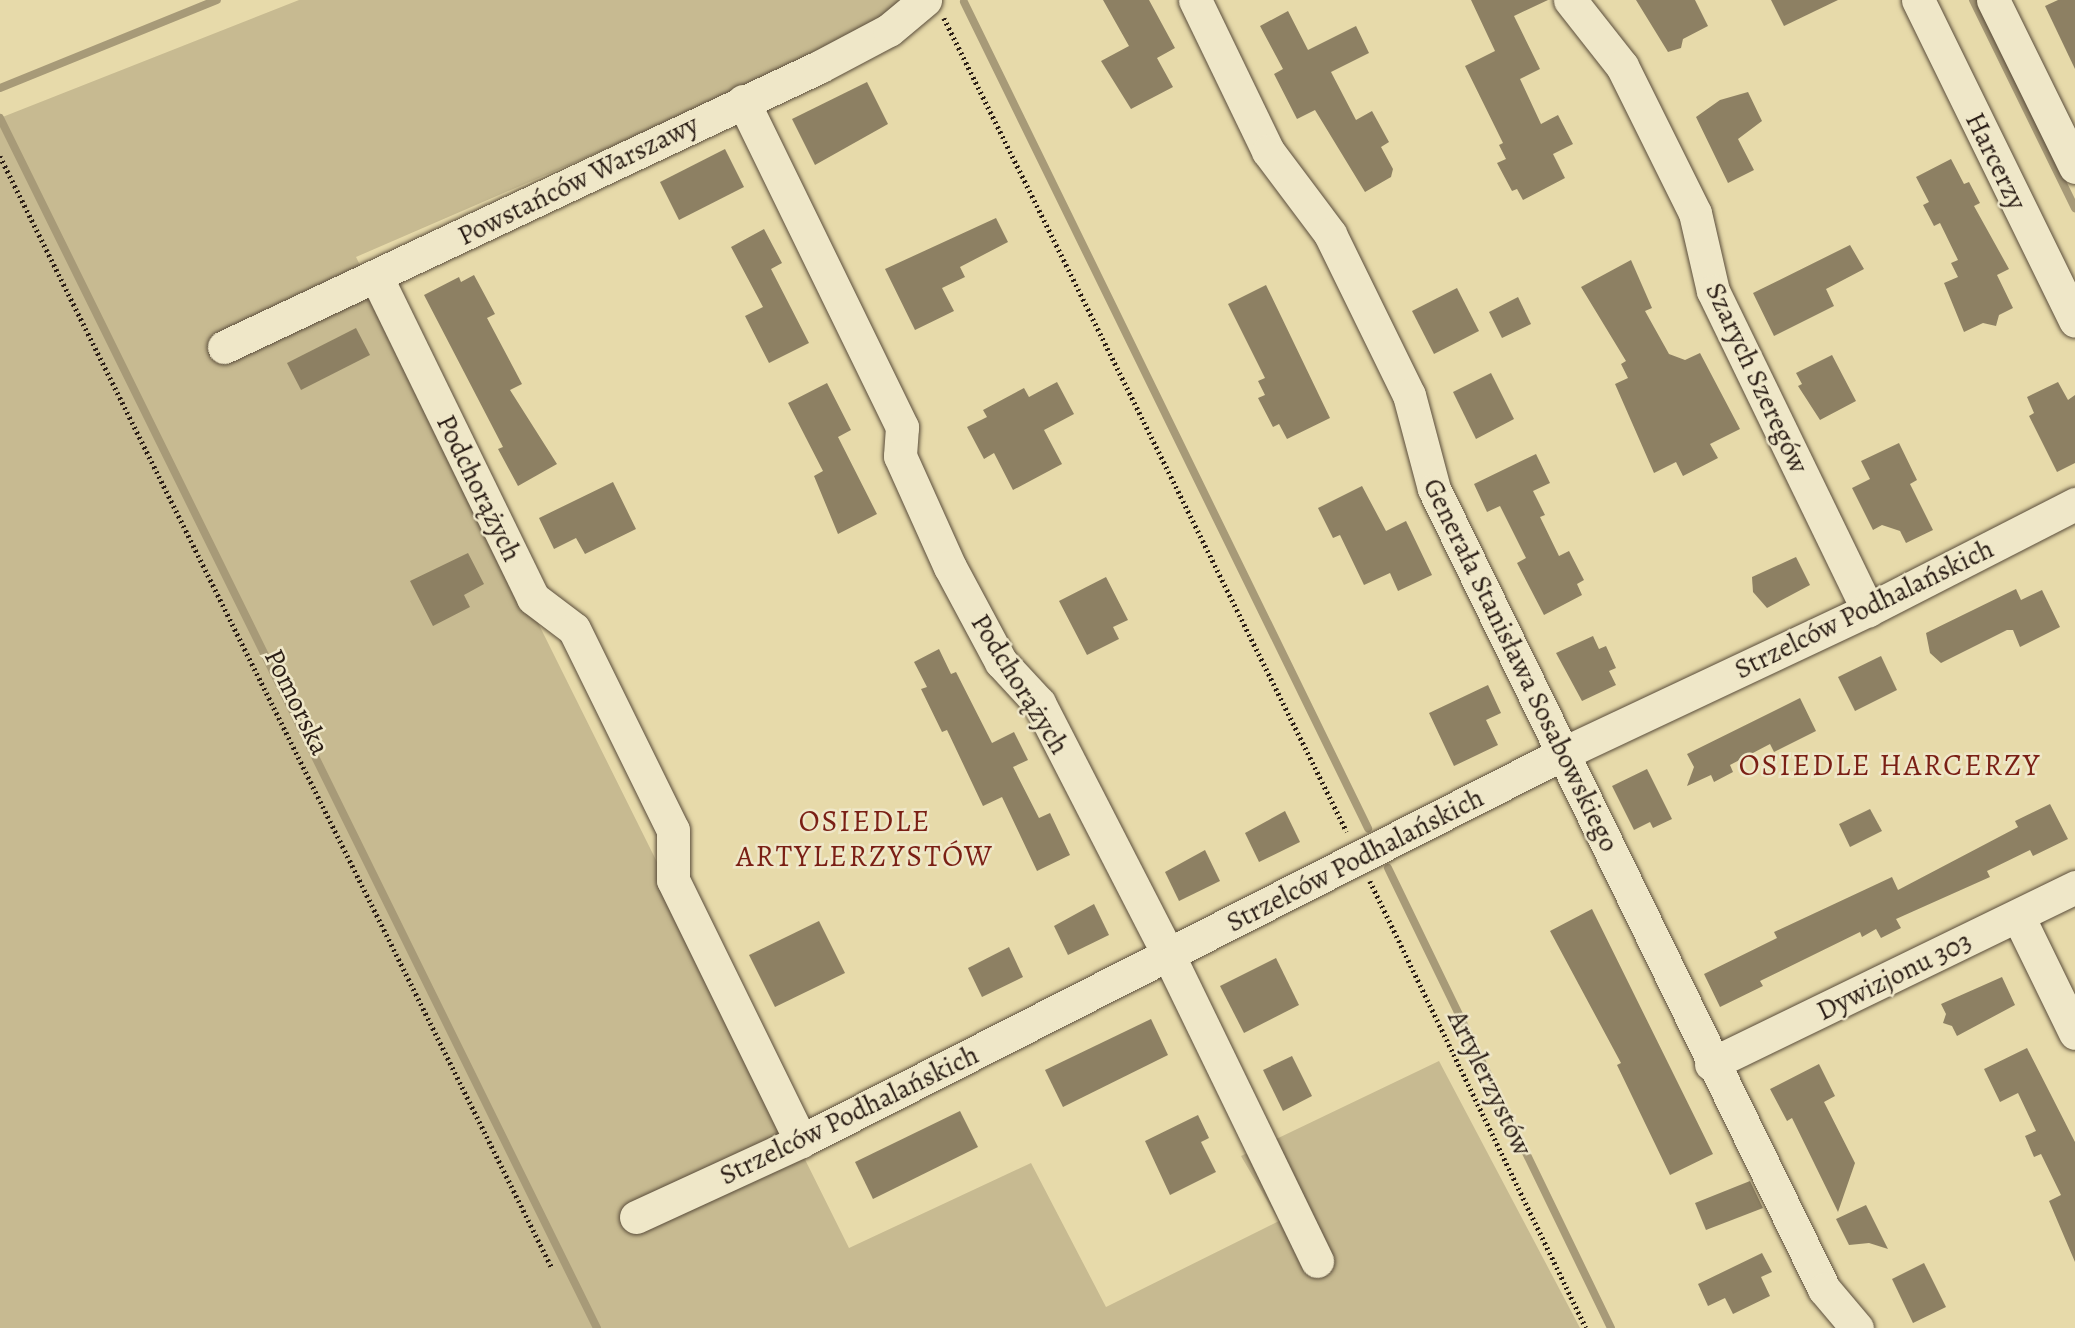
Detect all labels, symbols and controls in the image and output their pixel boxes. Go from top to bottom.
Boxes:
street label: Powstańców Warszawy [452,107,704,253]
street label: Harcerzy [1958,107,2034,215]
street label: Szarych Szeregów [1698,277,1816,479]
street label: Podchorążych [429,409,529,567]
street label: Generała Stanisława Sosabowskiego [1416,473,1626,857]
street label: Strzelców Podhalańskich [1729,532,1999,686]
street label: Podchorążych [964,608,1076,760]
street label: Pomorska [257,644,337,760]
district label: OSIEDLE HARCERZY [1741,747,2039,783]
street label: Strzelców Podhalańskich [1221,781,1489,939]
district label: OSIEDLE ARTYLERZYSTÓW [738,803,992,874]
street label: Dywizjonu 303 [1811,924,1977,1028]
street label: Artylerzystów [1440,1005,1540,1161]
street label: Strzelców Podhalańskich [714,1038,984,1192]

